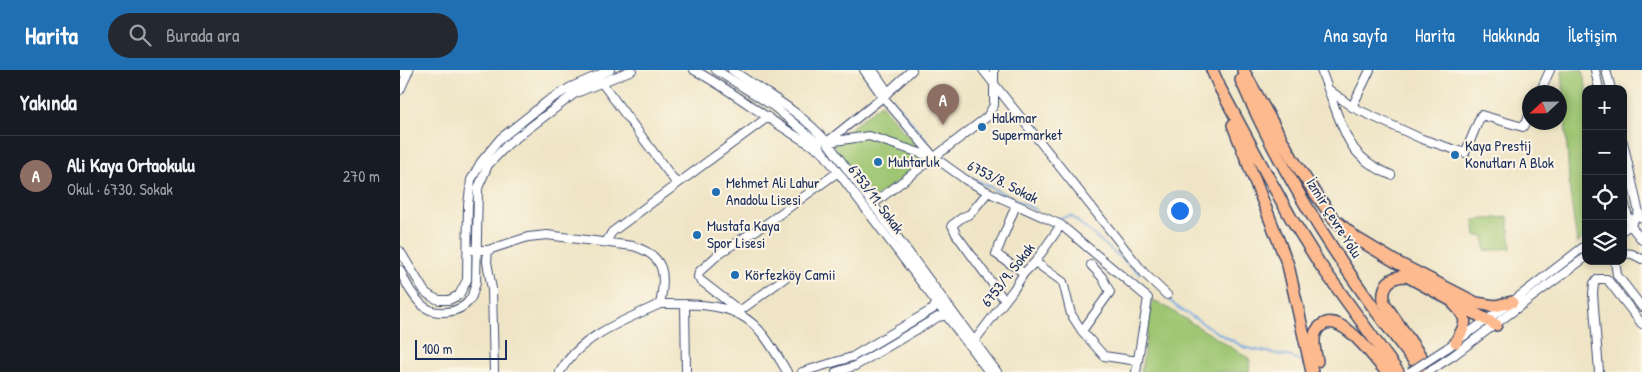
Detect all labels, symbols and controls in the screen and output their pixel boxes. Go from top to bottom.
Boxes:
search box [108,13,458,58]
text: Harita [25,19,78,51]
icon: search [126,21,154,49]
text: Burada ara [166,22,239,48]
text: Ana sayfa [1324,23,1387,48]
text: Harita [1415,23,1455,48]
text: Hakkında [1483,23,1539,48]
text: İletişim [1567,23,1617,48]
pin: A [927,84,959,125]
north arrow [1522,85,1567,130]
map controls [1582,85,1627,265]
button: + [1582,85,1627,130]
text: Yakında [20,88,77,117]
place label: Halkmar Supermarket [992,107,1063,145]
marker: Halkmar Supermarket [976,121,988,133]
button: − [1582,130,1627,175]
place label: Kaya Prestij Konutları A Blok [1465,135,1554,173]
marker: Kaya Prestij Konutları A Blok [1449,149,1461,161]
place label: Muhtarlık [888,151,940,172]
text: Ali Kaya Ortaokulu [67,152,195,178]
street label: 6753/8. Sokak [964,155,1042,208]
marker: Muhtarlık [872,156,884,168]
street label: 6753/11. Sokak [843,160,909,238]
text: A [32,165,40,187]
text: 270 m [343,165,380,187]
place label: Mehmet Ali Lahur Anadolu Lisesi [726,172,820,210]
street label: İzmir Çevre Yolu [1301,174,1367,262]
button: locate [1582,175,1627,220]
text: Okul · 6730. Sokak [67,178,173,200]
marker: Mehmet Ali Lahur Anadolu Lisesi [710,186,722,198]
your location [1167,198,1193,224]
place label: Mustafa Kaya Spor Lisesi [707,215,780,253]
button: layers [1582,220,1627,265]
marker: Mustafa Kaya Spor Lisesi [691,229,703,241]
street label: 6753/9. Sokak [976,238,1039,311]
place label: Körfezköy Camii [745,264,836,285]
marker: Körfezköy Camii [729,269,741,281]
scale bar [415,337,508,360]
text: 100 m [422,339,452,358]

